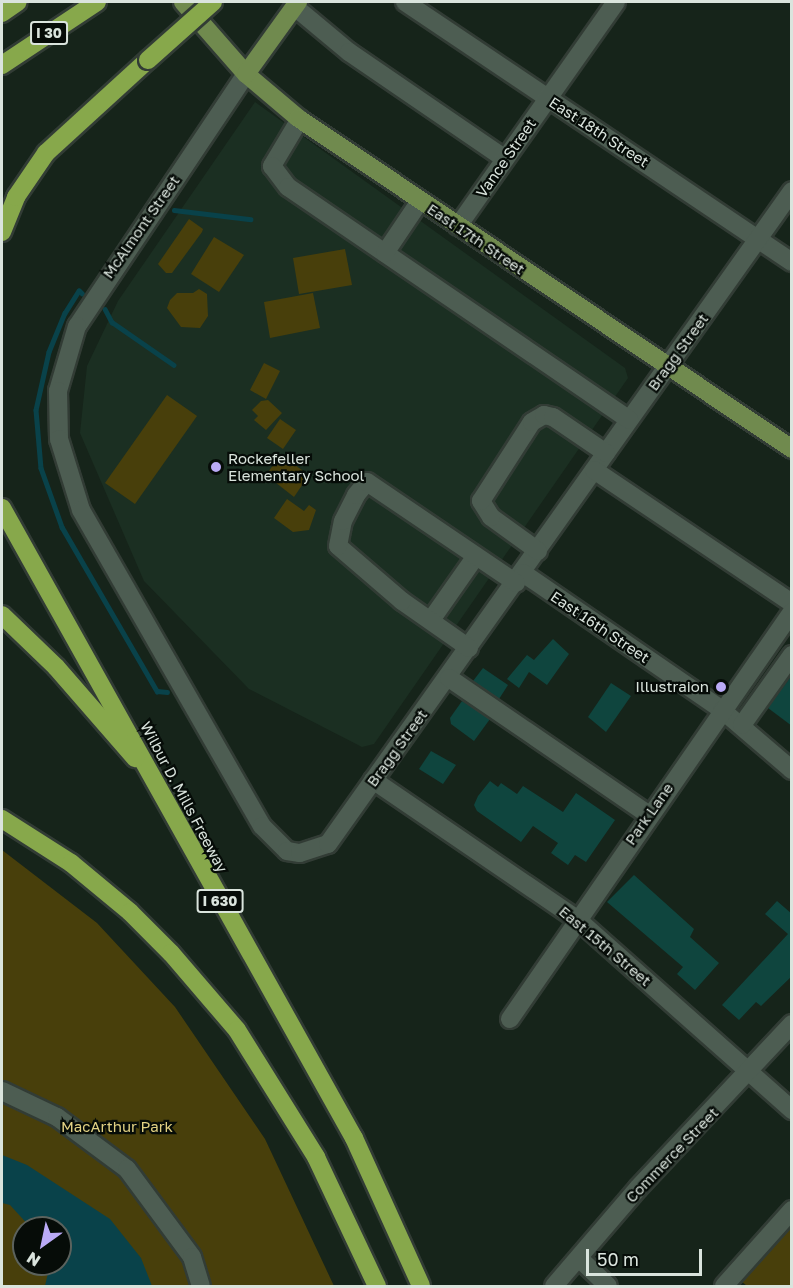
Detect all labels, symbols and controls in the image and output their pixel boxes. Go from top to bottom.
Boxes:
road number: I 30 [29,22,68,44]
street label: East 18th Street [546,93,652,171]
street label: Vance Street [472,115,540,201]
street label: McAlmont Street [99,172,183,282]
street label: East 17th Street [424,200,528,278]
street label: Bragg Street [644,310,712,394]
place label: Rockefeller Elementary School [228,449,364,484]
marker: Rockefeller Elementary School [209,460,223,474]
street label: East 16th Street [547,587,653,667]
place label: Illustraion [635,678,709,696]
marker: Illustraion [714,680,728,694]
street label: Bragg Street [363,706,431,790]
street label: Wilbur D. Mills Freeway [137,719,231,875]
street label: Park Lane [621,780,677,848]
road number: I 630 [196,890,244,912]
street label: East 15th Street [555,902,655,990]
street label: Commerce Street [622,1104,722,1206]
park label: MacArthur Park [61,1118,173,1136]
north arrow [12,1216,72,1276]
scale bar [589,1237,704,1275]
text: N [23,1248,44,1271]
text: 50 m [597,1248,639,1270]

